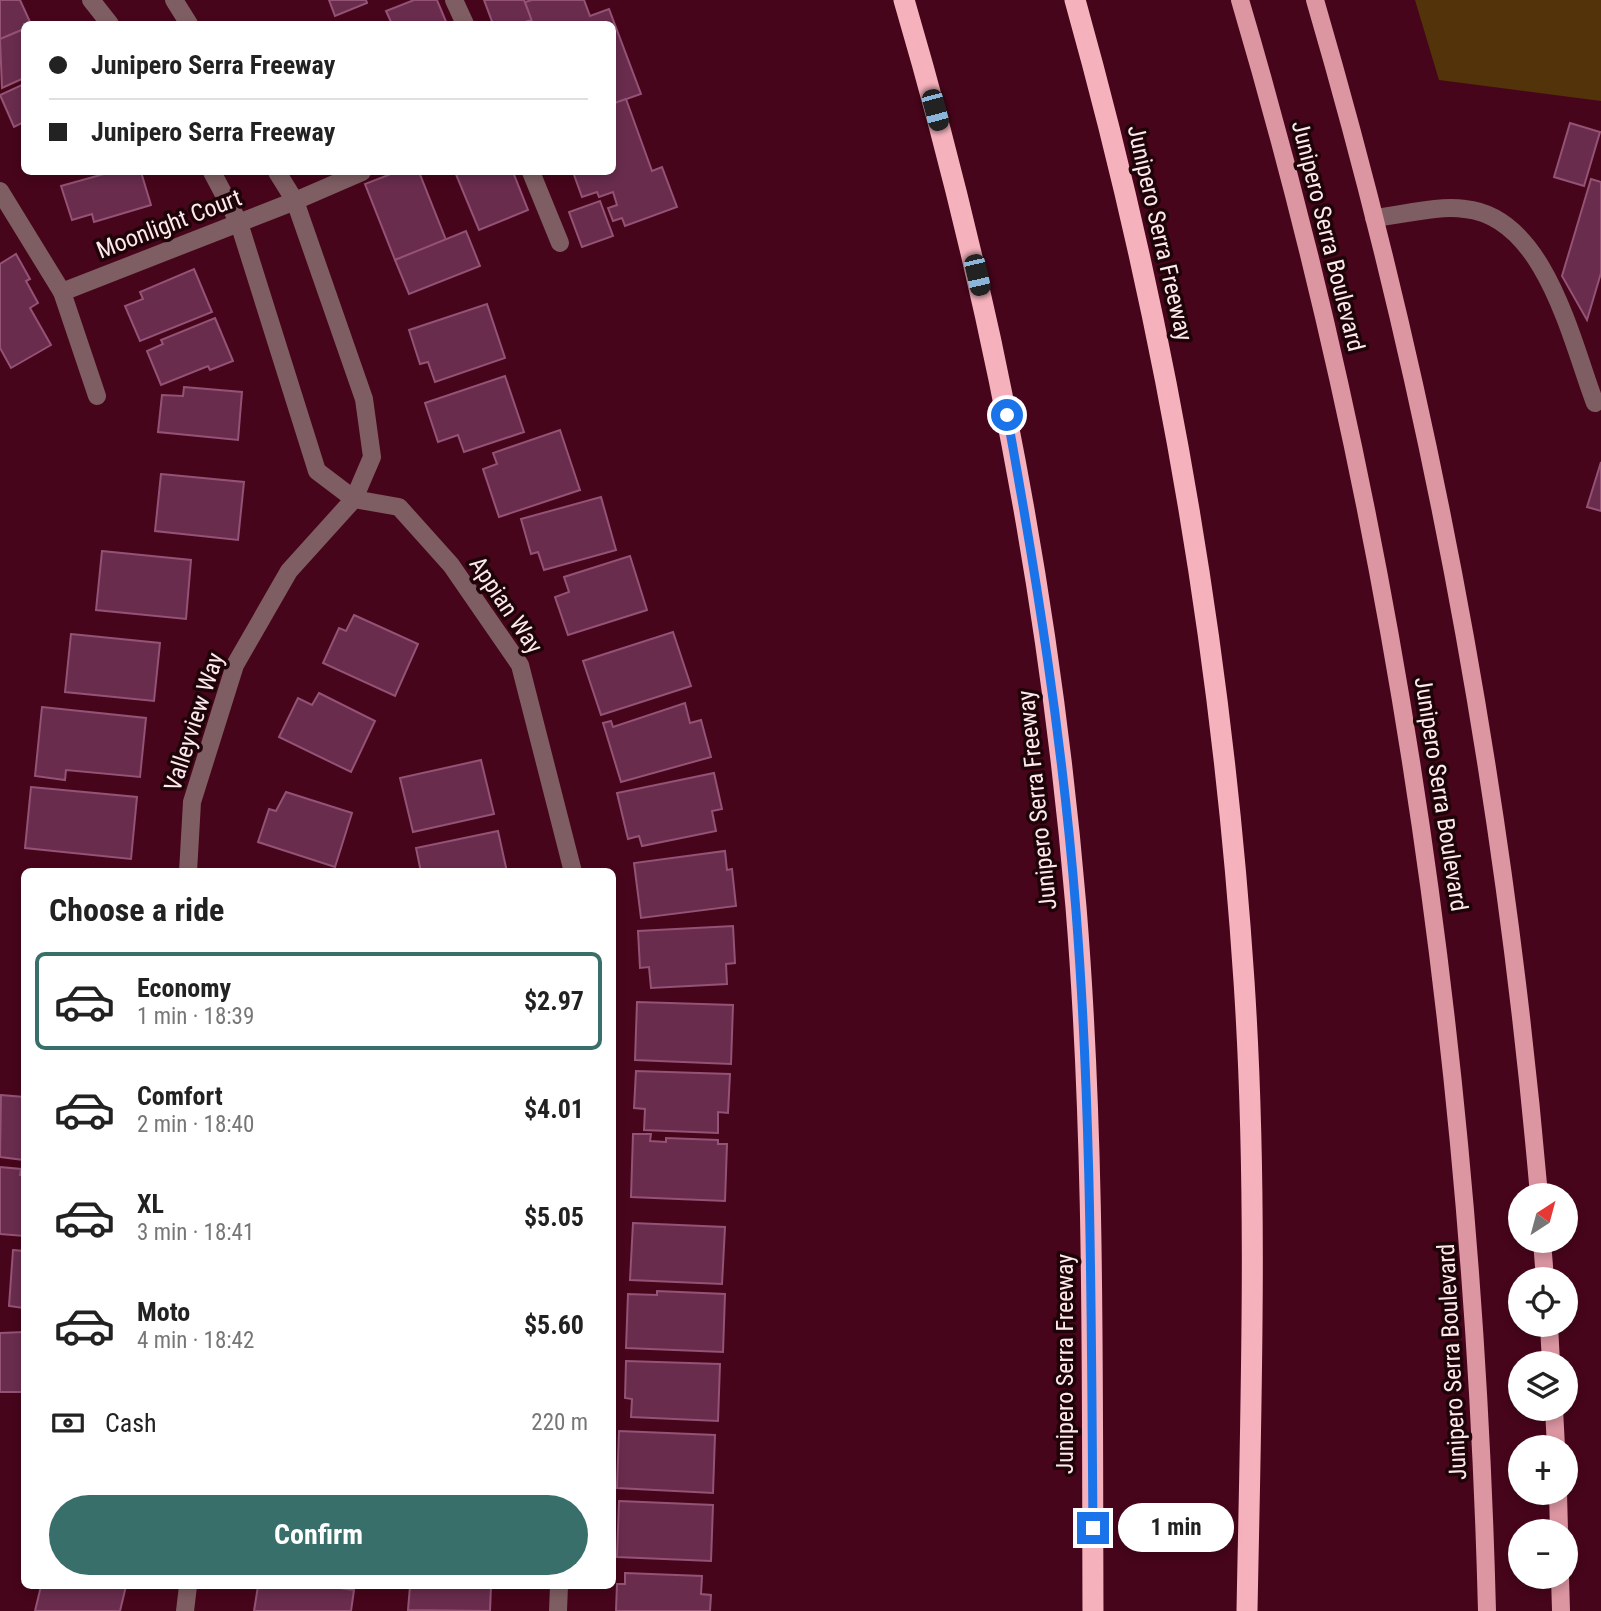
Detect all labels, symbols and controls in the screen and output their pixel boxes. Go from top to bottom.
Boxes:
text: Junipero Serra Freeway [91,50,335,80]
car [920,87,951,133]
text: Junipero Serra Freeway [91,117,335,147]
street label: Junipero Serra Boulevard [1286,118,1370,354]
street label: Junipero Serra Freeway [1122,122,1198,344]
street label: Moonlight Court [92,183,246,265]
car [963,252,992,298]
route start [991,399,1023,431]
street label: Appian Way [463,551,549,659]
street label: Valleyview Way [158,649,230,795]
street label: Junipero Serra Boulevard [1409,675,1473,913]
street label: Junipero Serra Freeway [1012,689,1062,911]
text: Choose a ride [49,891,224,929]
icon: car [53,970,116,1033]
text: Economy [137,973,231,1003]
text: $2.97 [524,986,584,1016]
text: 1 min · 18:39 [137,1003,254,1030]
icon: car [53,1078,116,1141]
text: Comfort [137,1081,223,1111]
text: $4.01 [524,1094,584,1124]
text: 2 min · 18:40 [137,1111,254,1138]
north arrow [1508,1183,1578,1253]
map controls [1508,1183,1578,1589]
icon: car [53,1186,116,1249]
text: XL [137,1189,164,1219]
text: $5.05 [524,1202,584,1232]
text: 3 min · 18:41 [137,1219,254,1246]
street label: Junipero Serra Boulevard [1432,1243,1472,1481]
street label: Junipero Serra Freeway [1051,1254,1079,1474]
button: locate [1508,1267,1578,1337]
icon: car [53,1294,116,1357]
text: Moto [137,1297,190,1327]
text: $5.60 [524,1310,584,1340]
text: 4 min · 18:42 [137,1327,254,1354]
button: layers [1508,1351,1578,1421]
icon: cash [49,1404,87,1442]
text: Cash [105,1408,157,1438]
text: 220 m [531,1409,588,1436]
button: + [1508,1435,1578,1505]
button: Confirm [49,1495,588,1575]
callout: 1 min [1118,1504,1233,1552]
route end [1077,1512,1109,1544]
text: 1 min [1150,1514,1202,1541]
button: − [1508,1519,1578,1589]

